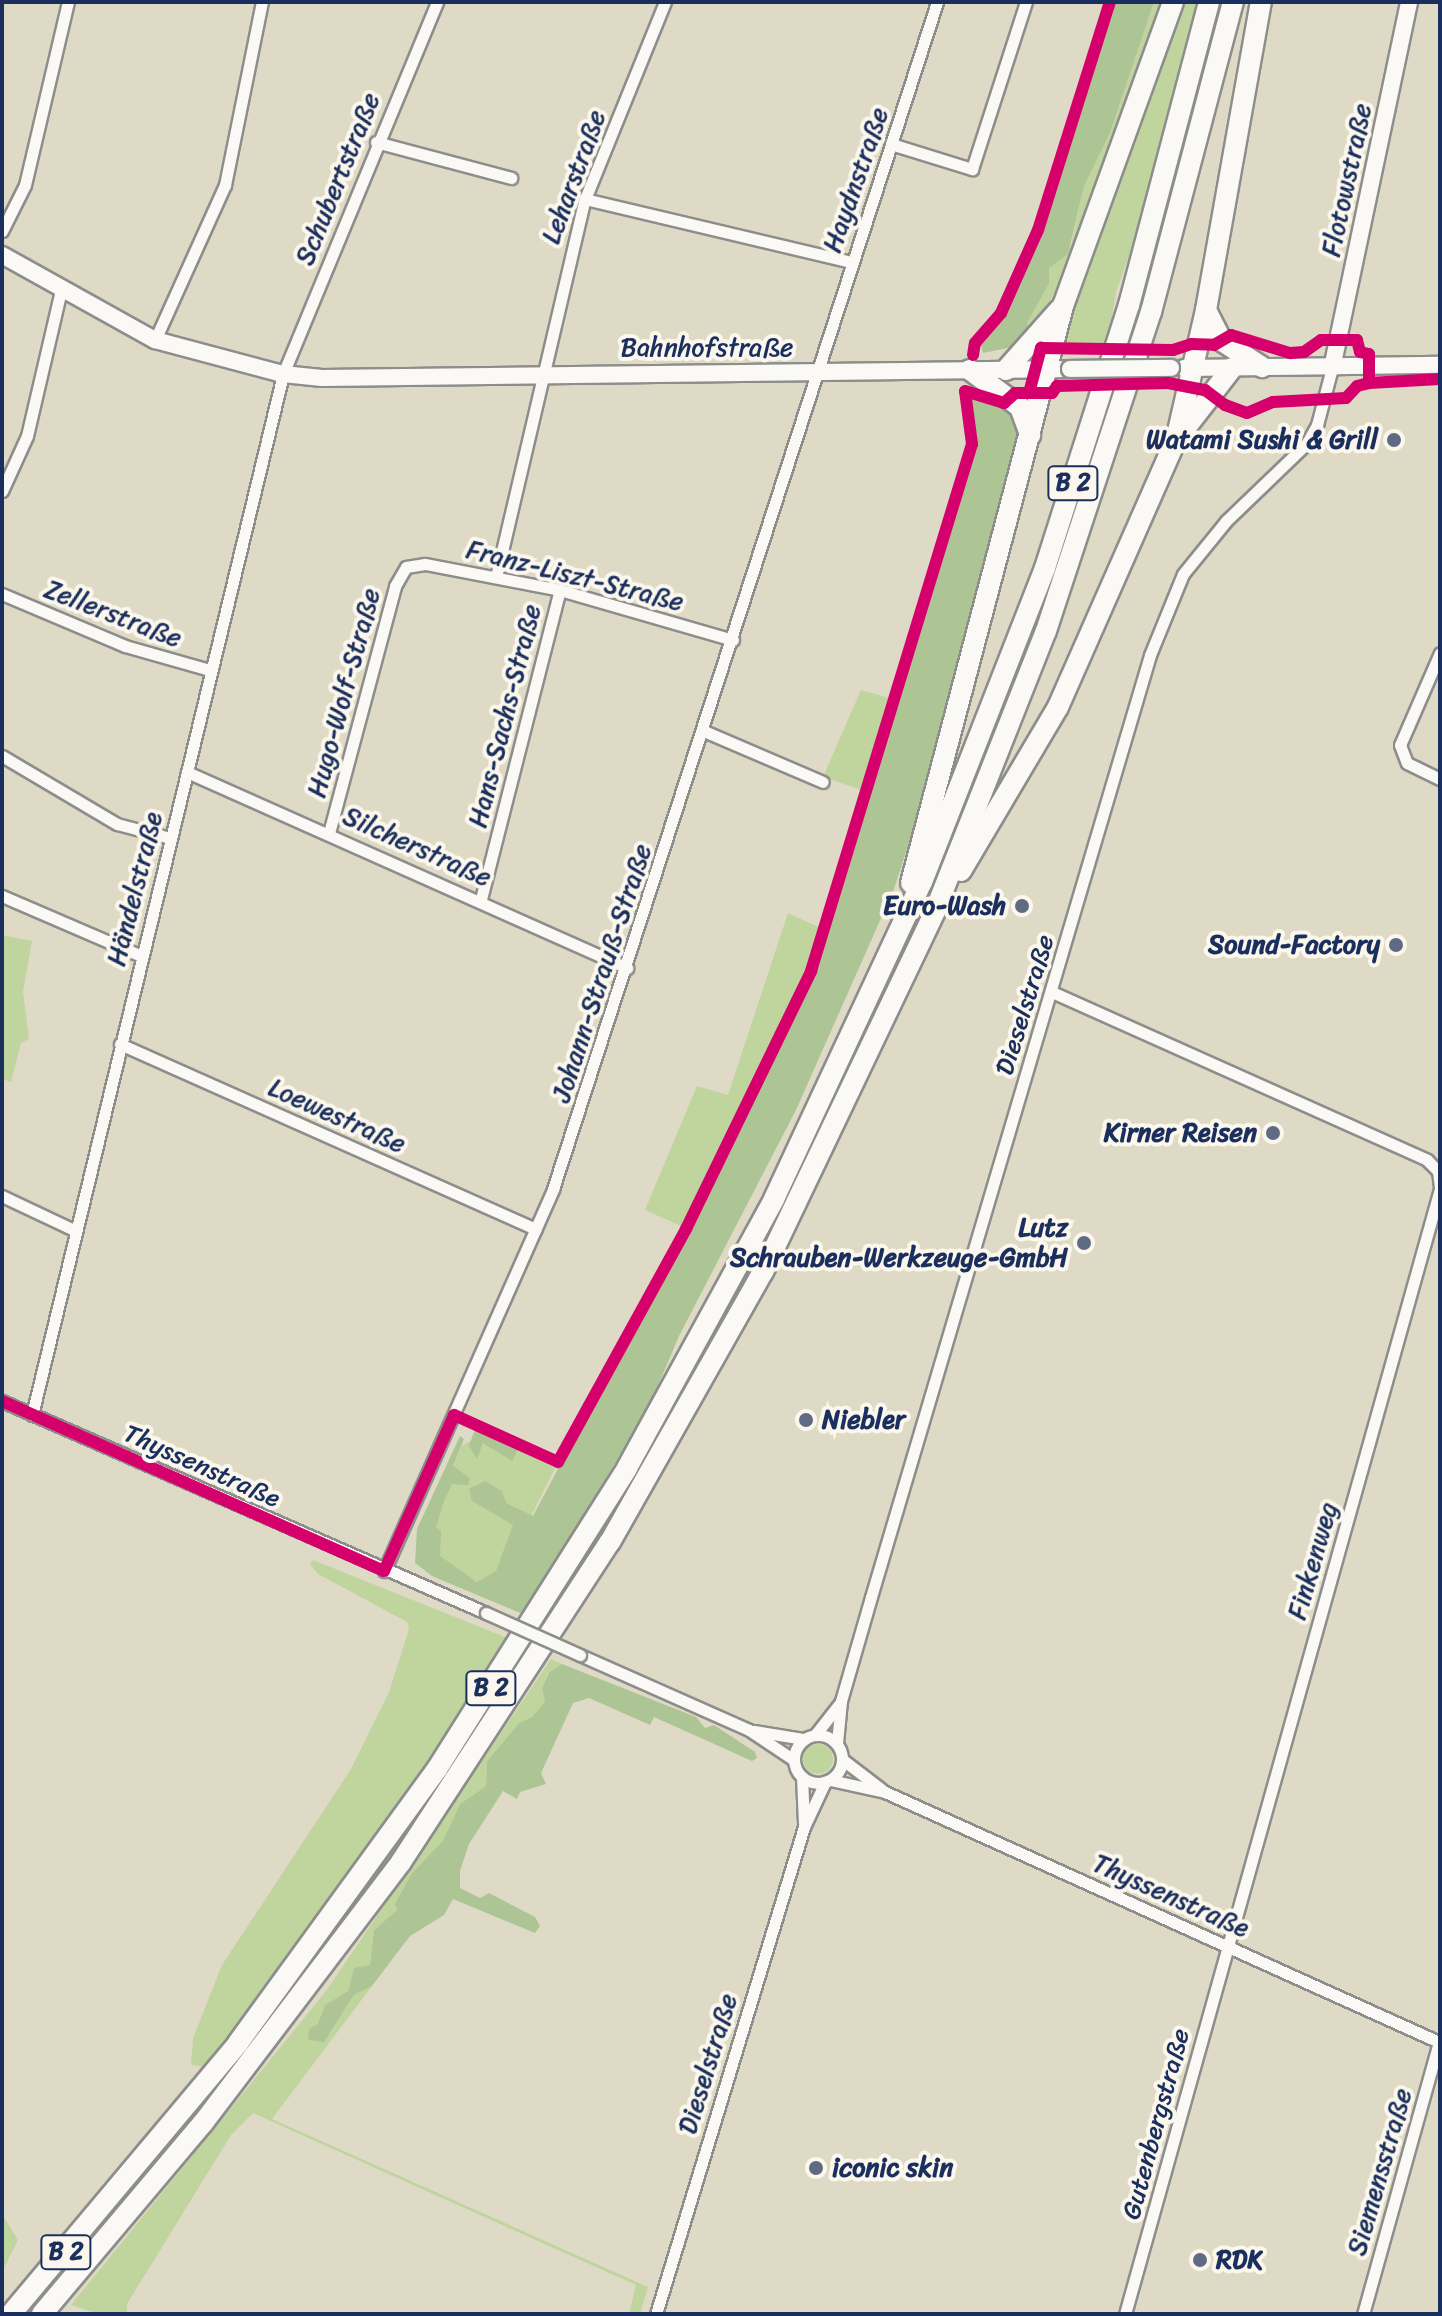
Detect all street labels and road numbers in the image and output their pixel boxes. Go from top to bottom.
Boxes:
street label: Schubertstraße [289,88,387,270]
street label: Flotowstraße [1316,101,1378,259]
street label: Haydnstraße [817,103,895,257]
street label: Leharstraße [535,106,613,248]
street label: Bahnhofstraße [621,332,793,364]
road number: B 2 [1047,463,1099,503]
street label: Franz-Liszt-Straße [463,534,687,618]
street label: Zellerstraße [40,574,186,654]
street label: Hugo-Wolf-Straße [301,585,387,801]
street label: Hans-Sachs-Straße [462,601,548,831]
street label: Silcherstraße [338,800,496,894]
street label: Händelstraße [101,809,169,969]
street label: Johann-Strauß-Straße [546,840,658,1106]
street label: Dieselstraße [989,931,1061,1079]
street label: Loewestraße [264,1072,410,1160]
street label: Thyssenstraße [119,1418,285,1514]
street label: Finkenweg [1281,1499,1345,1623]
road number: B 2 [465,1668,517,1708]
street label: Thyssenstraße [1088,1848,1254,1944]
street label: Dieselstraße [672,1990,744,2138]
street label: Gutenbergstraße [1116,2025,1196,2223]
street label: Siemensstraße [1341,2085,1419,2259]
road number: B 2 [40,2232,92,2272]

